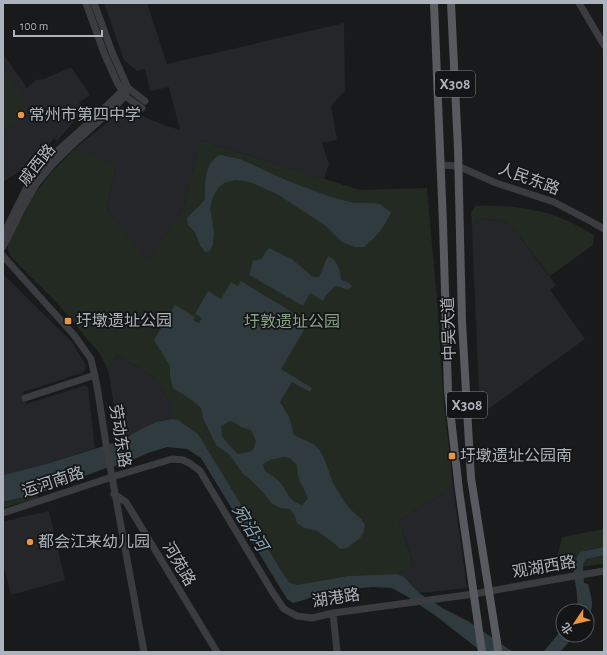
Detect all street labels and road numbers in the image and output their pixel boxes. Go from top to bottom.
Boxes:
road number: X308 [435,71,475,97]
street label: 戚西路 [15,141,58,189]
street label: 人民东路 [496,160,562,197]
street label: 中吴大道 [439,297,458,361]
road number: X308 [447,392,487,418]
street label: 劳动东路 [107,403,134,469]
street label: 运河南路 [20,464,86,499]
street label: 河苑路 [160,539,199,589]
street label: 观湖西路 [511,553,577,580]
street label: 湖港路 [311,585,361,610]

